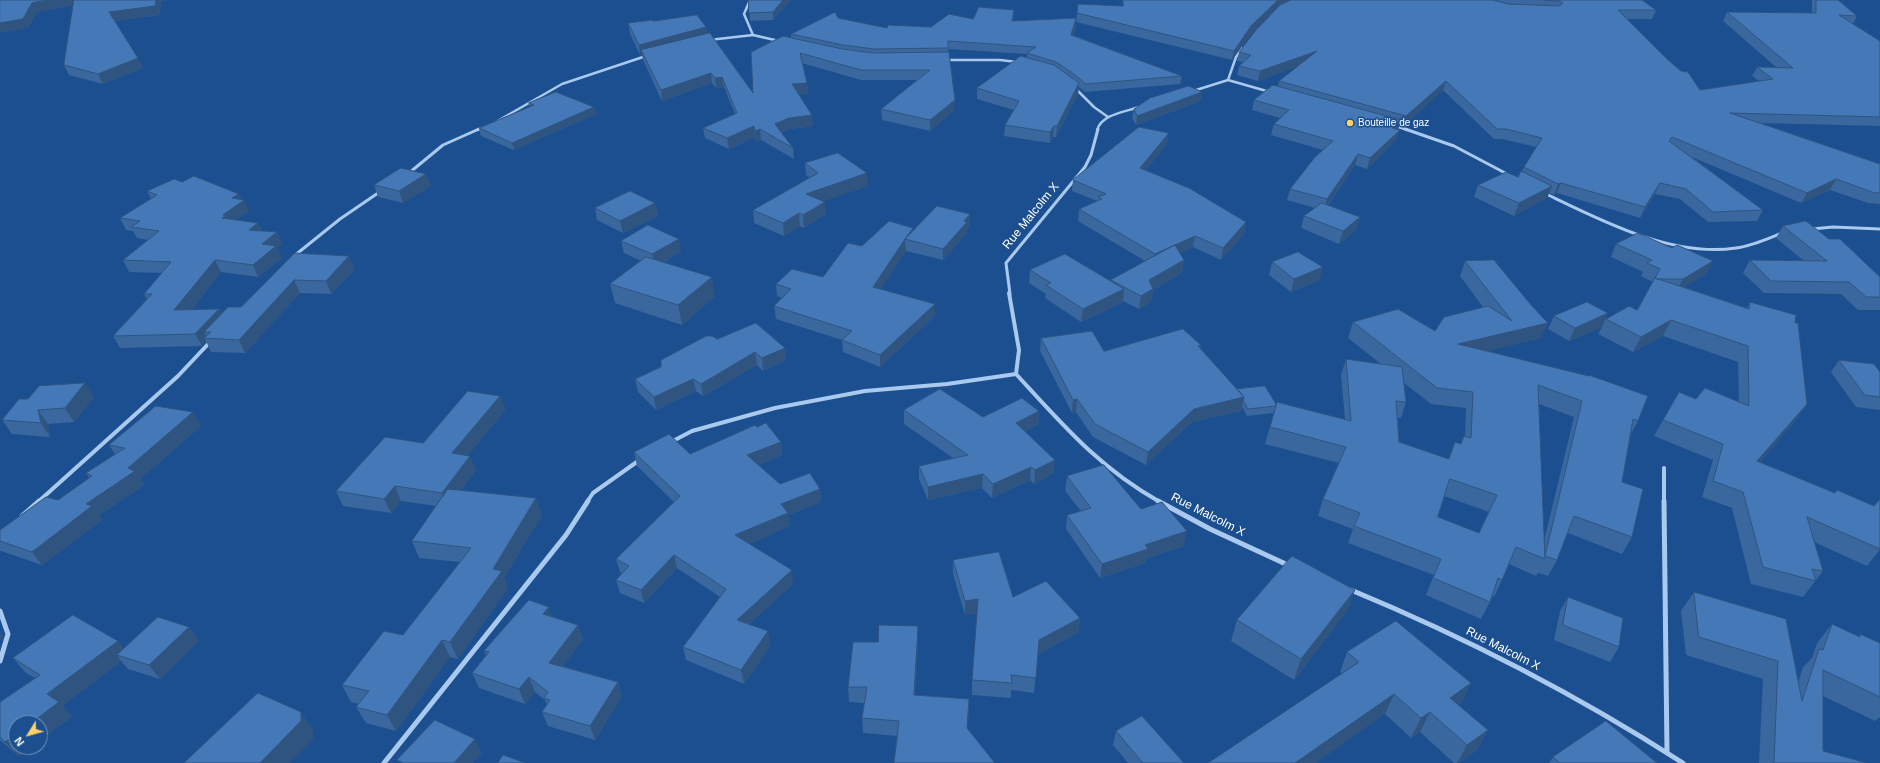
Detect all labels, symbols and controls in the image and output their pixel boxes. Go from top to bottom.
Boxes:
place label: Bouteille de gaz [1358,117,1429,129]
marker: Bouteille de gaz [1345,118,1355,128]
street label: Rue Malcolm X [1000,180,1062,252]
street label: Rue Malcolm X [1168,490,1248,540]
street label: Rue Malcolm X [1463,624,1543,674]
north arrow [8,715,48,755]
text: N [12,735,26,748]

